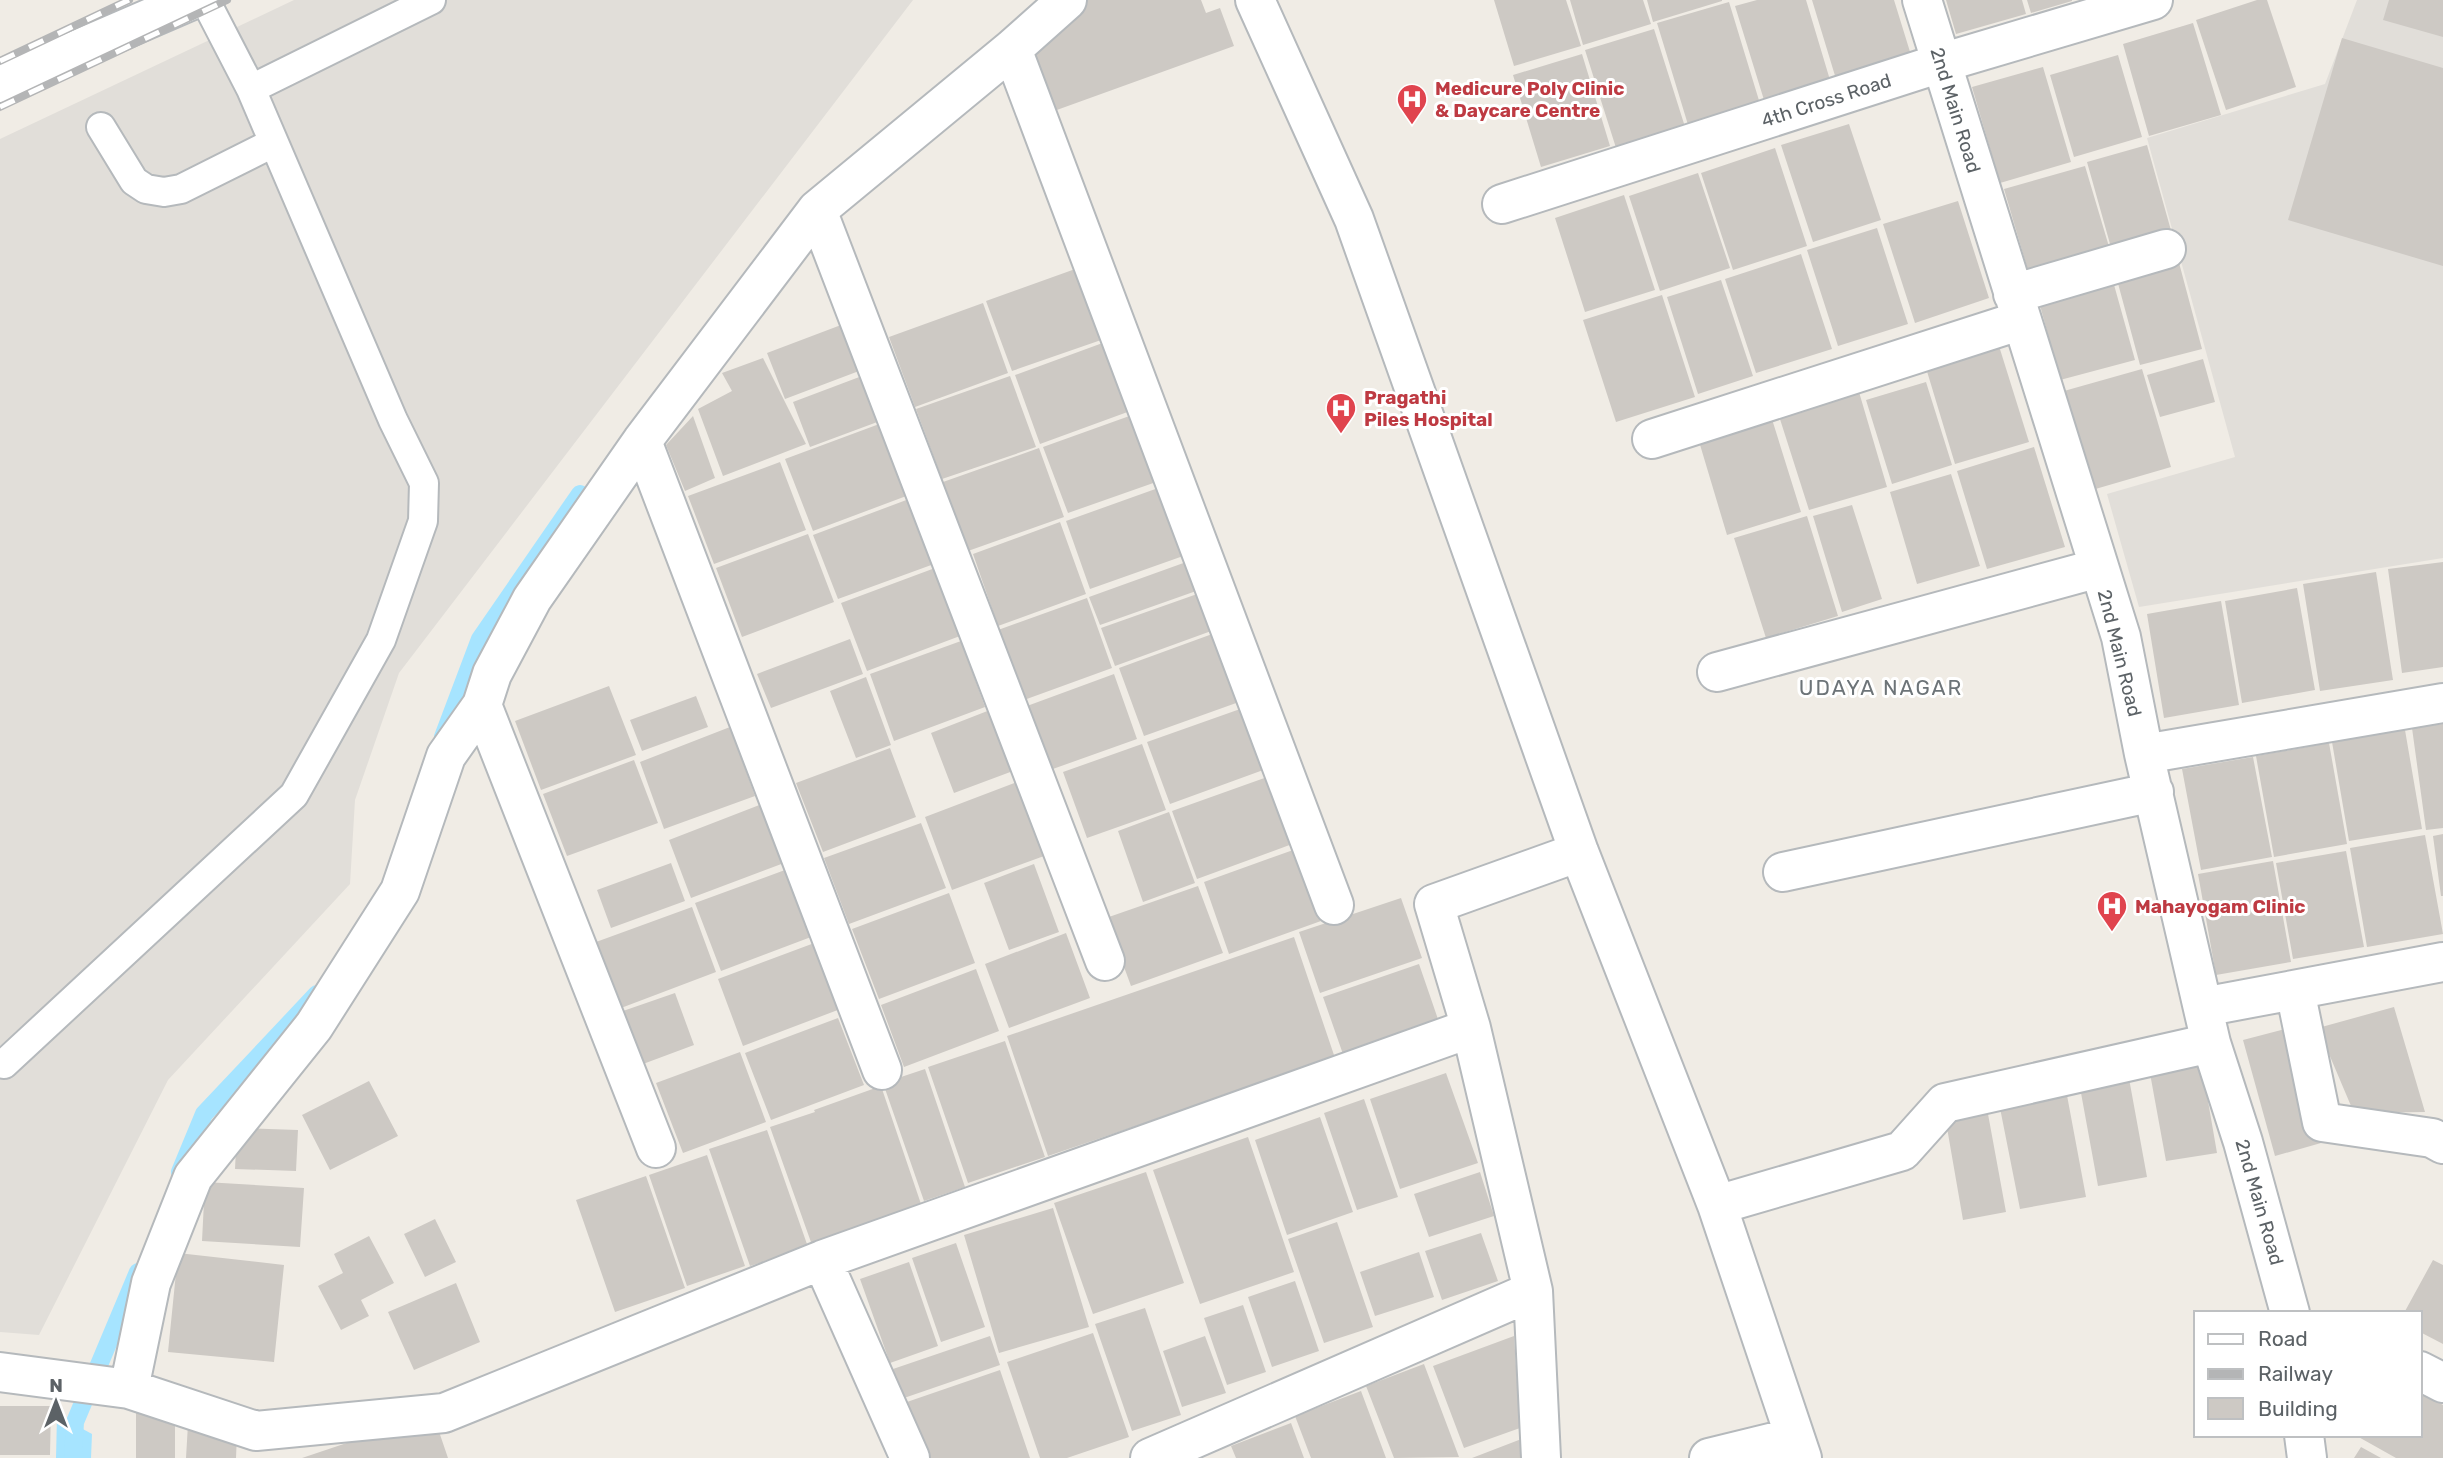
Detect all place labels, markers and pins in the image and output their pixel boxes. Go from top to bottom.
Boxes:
place label: Medicure Poly Clinic & Daycare Centre [1435,77,1624,122]
hospital icon: Medicure Poly Clinic & Daycare Centre [1395,82,1429,126]
place label: Pragathi Piles Hospital [1364,386,1493,431]
hospital icon: Pragathi Piles Hospital [1324,391,1358,435]
hospital icon: Mahayogam Clinic [2095,889,2129,933]
place label: Mahayogam Clinic [2135,895,2306,918]

